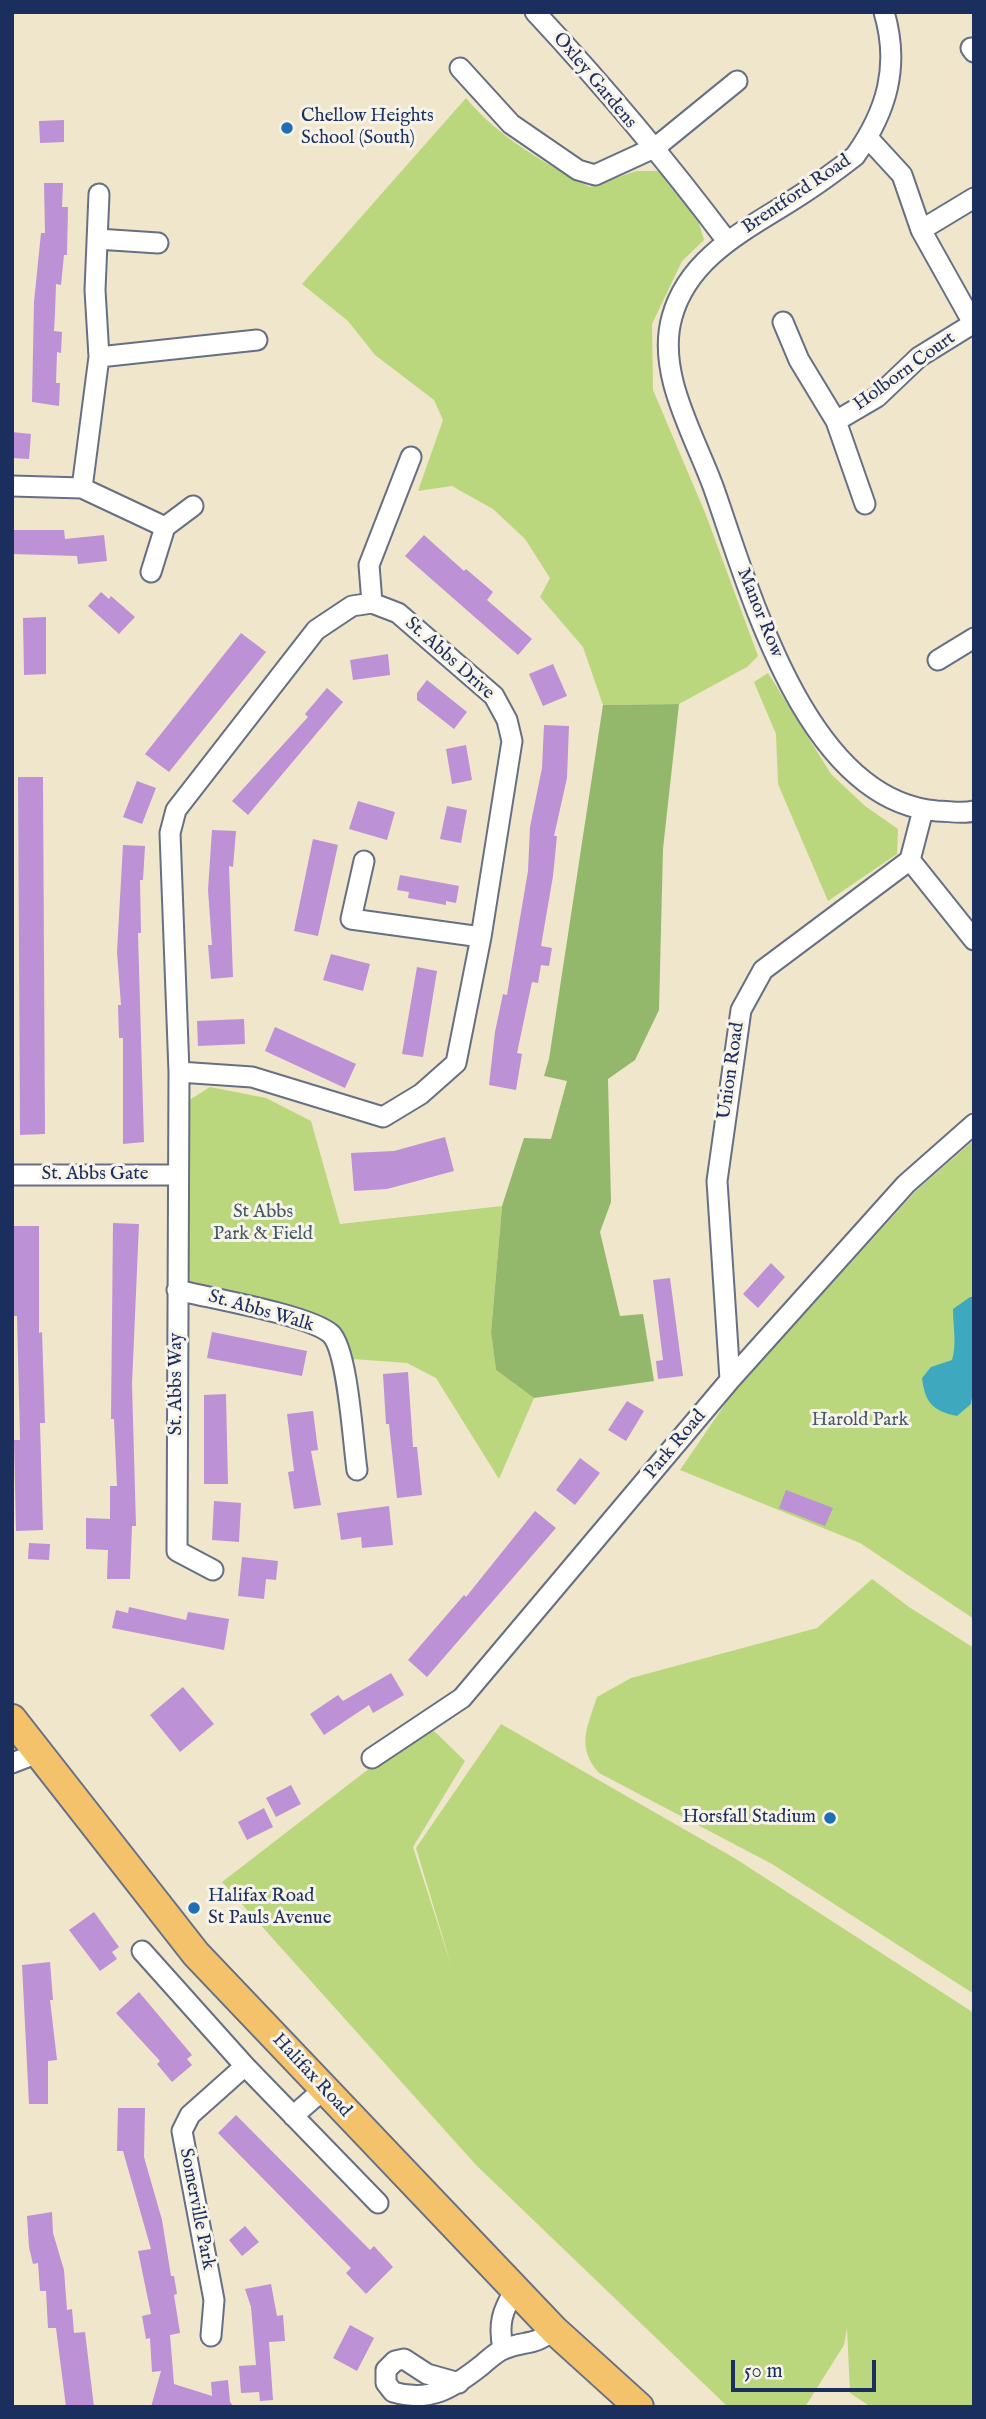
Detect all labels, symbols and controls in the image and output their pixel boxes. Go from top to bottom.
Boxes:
street label: Oxley Gardens [547,28,641,134]
place label: Chellow Heights School (South) [301,106,434,150]
marker: Chellow Heights School (South) [279,120,295,136]
street label: Brentford Road [738,150,856,240]
street label: Holborn Court [850,327,960,417]
street label: Manor Row [731,565,787,661]
street label: St. Abbs Drive [399,613,499,705]
street label: Union Road [714,1021,750,1121]
street label: St. Abbs Gate [41,1164,149,1186]
park label: St Abbs Park & Field [213,1202,313,1246]
street label: St. Abbs Walk [205,1286,317,1338]
street label: St. Abbs Way [166,1333,188,1435]
street label: Park Road [641,1406,711,1484]
park label: Harold Park [811,1410,909,1432]
place label: Horsfall Stadium [682,1807,816,1829]
marker: Horsfall Stadium [822,1810,838,1826]
place label: Halifax Road St Pauls Avenue [208,1886,331,1930]
marker: Halifax Road St Pauls Avenue [186,1900,202,1916]
street label: Halifax Road [266,2029,356,2123]
street label: Somerville Park [173,2146,219,2272]
scale bar [734,2346,879,2390]
text: 50 m [744,2358,783,2385]

